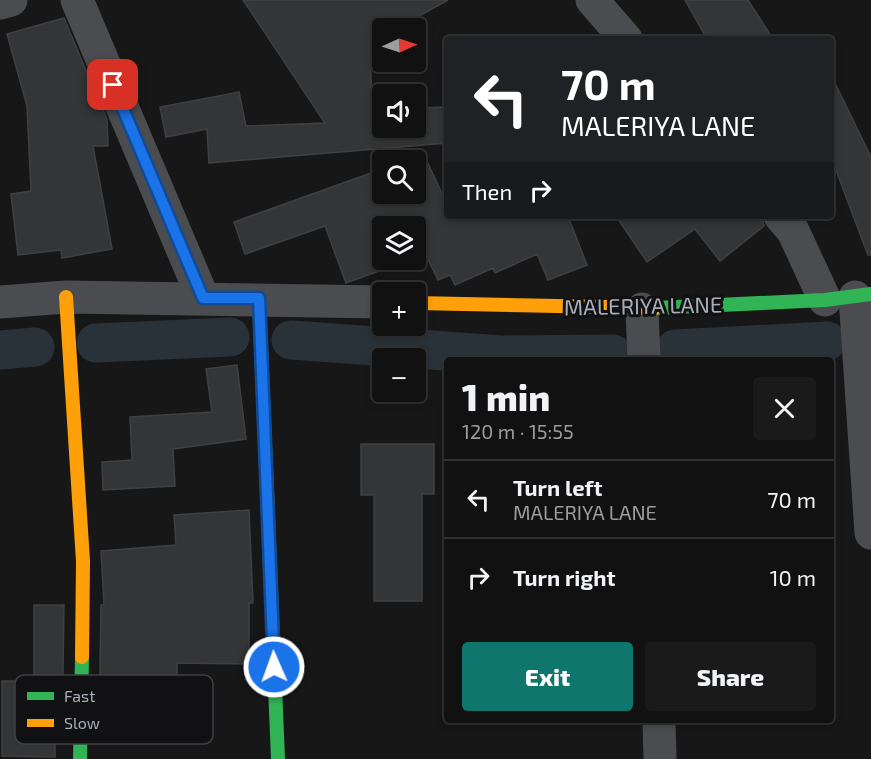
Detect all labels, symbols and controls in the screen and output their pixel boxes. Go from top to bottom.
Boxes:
north arrow [372,18,426,72]
map controls [372,18,426,402]
text: 70 m [561,58,656,108]
pin [87,59,138,110]
icon: left [462,60,540,138]
icon: arrive [96,68,129,101]
button: sound [372,84,426,138]
text: MALERIYA LANE [561,109,755,141]
button: search [372,150,426,204]
icon: right [524,174,557,207]
text: Then [462,178,512,204]
button: layers [372,216,426,270]
button: + [372,282,426,336]
street label: MALERIYA LANE [564,291,722,319]
button: − [372,348,426,402]
text: 1 min [462,375,550,418]
button: close [753,377,816,440]
text: 120 m · 15:55 [462,419,574,443]
text: Turn left [513,474,602,500]
icon: left [462,483,495,516]
text: 70 m [767,486,816,512]
text: MALERIYA LANE [513,500,657,524]
icon: right [462,561,495,594]
text: Turn right [513,564,615,590]
text: 10 m [770,564,816,590]
position arrow [242,635,306,699]
button: Exit [462,642,633,711]
button: Share [645,642,816,711]
legend [15,675,213,744]
text: Fast [64,686,95,705]
text: Slow [64,713,100,732]

